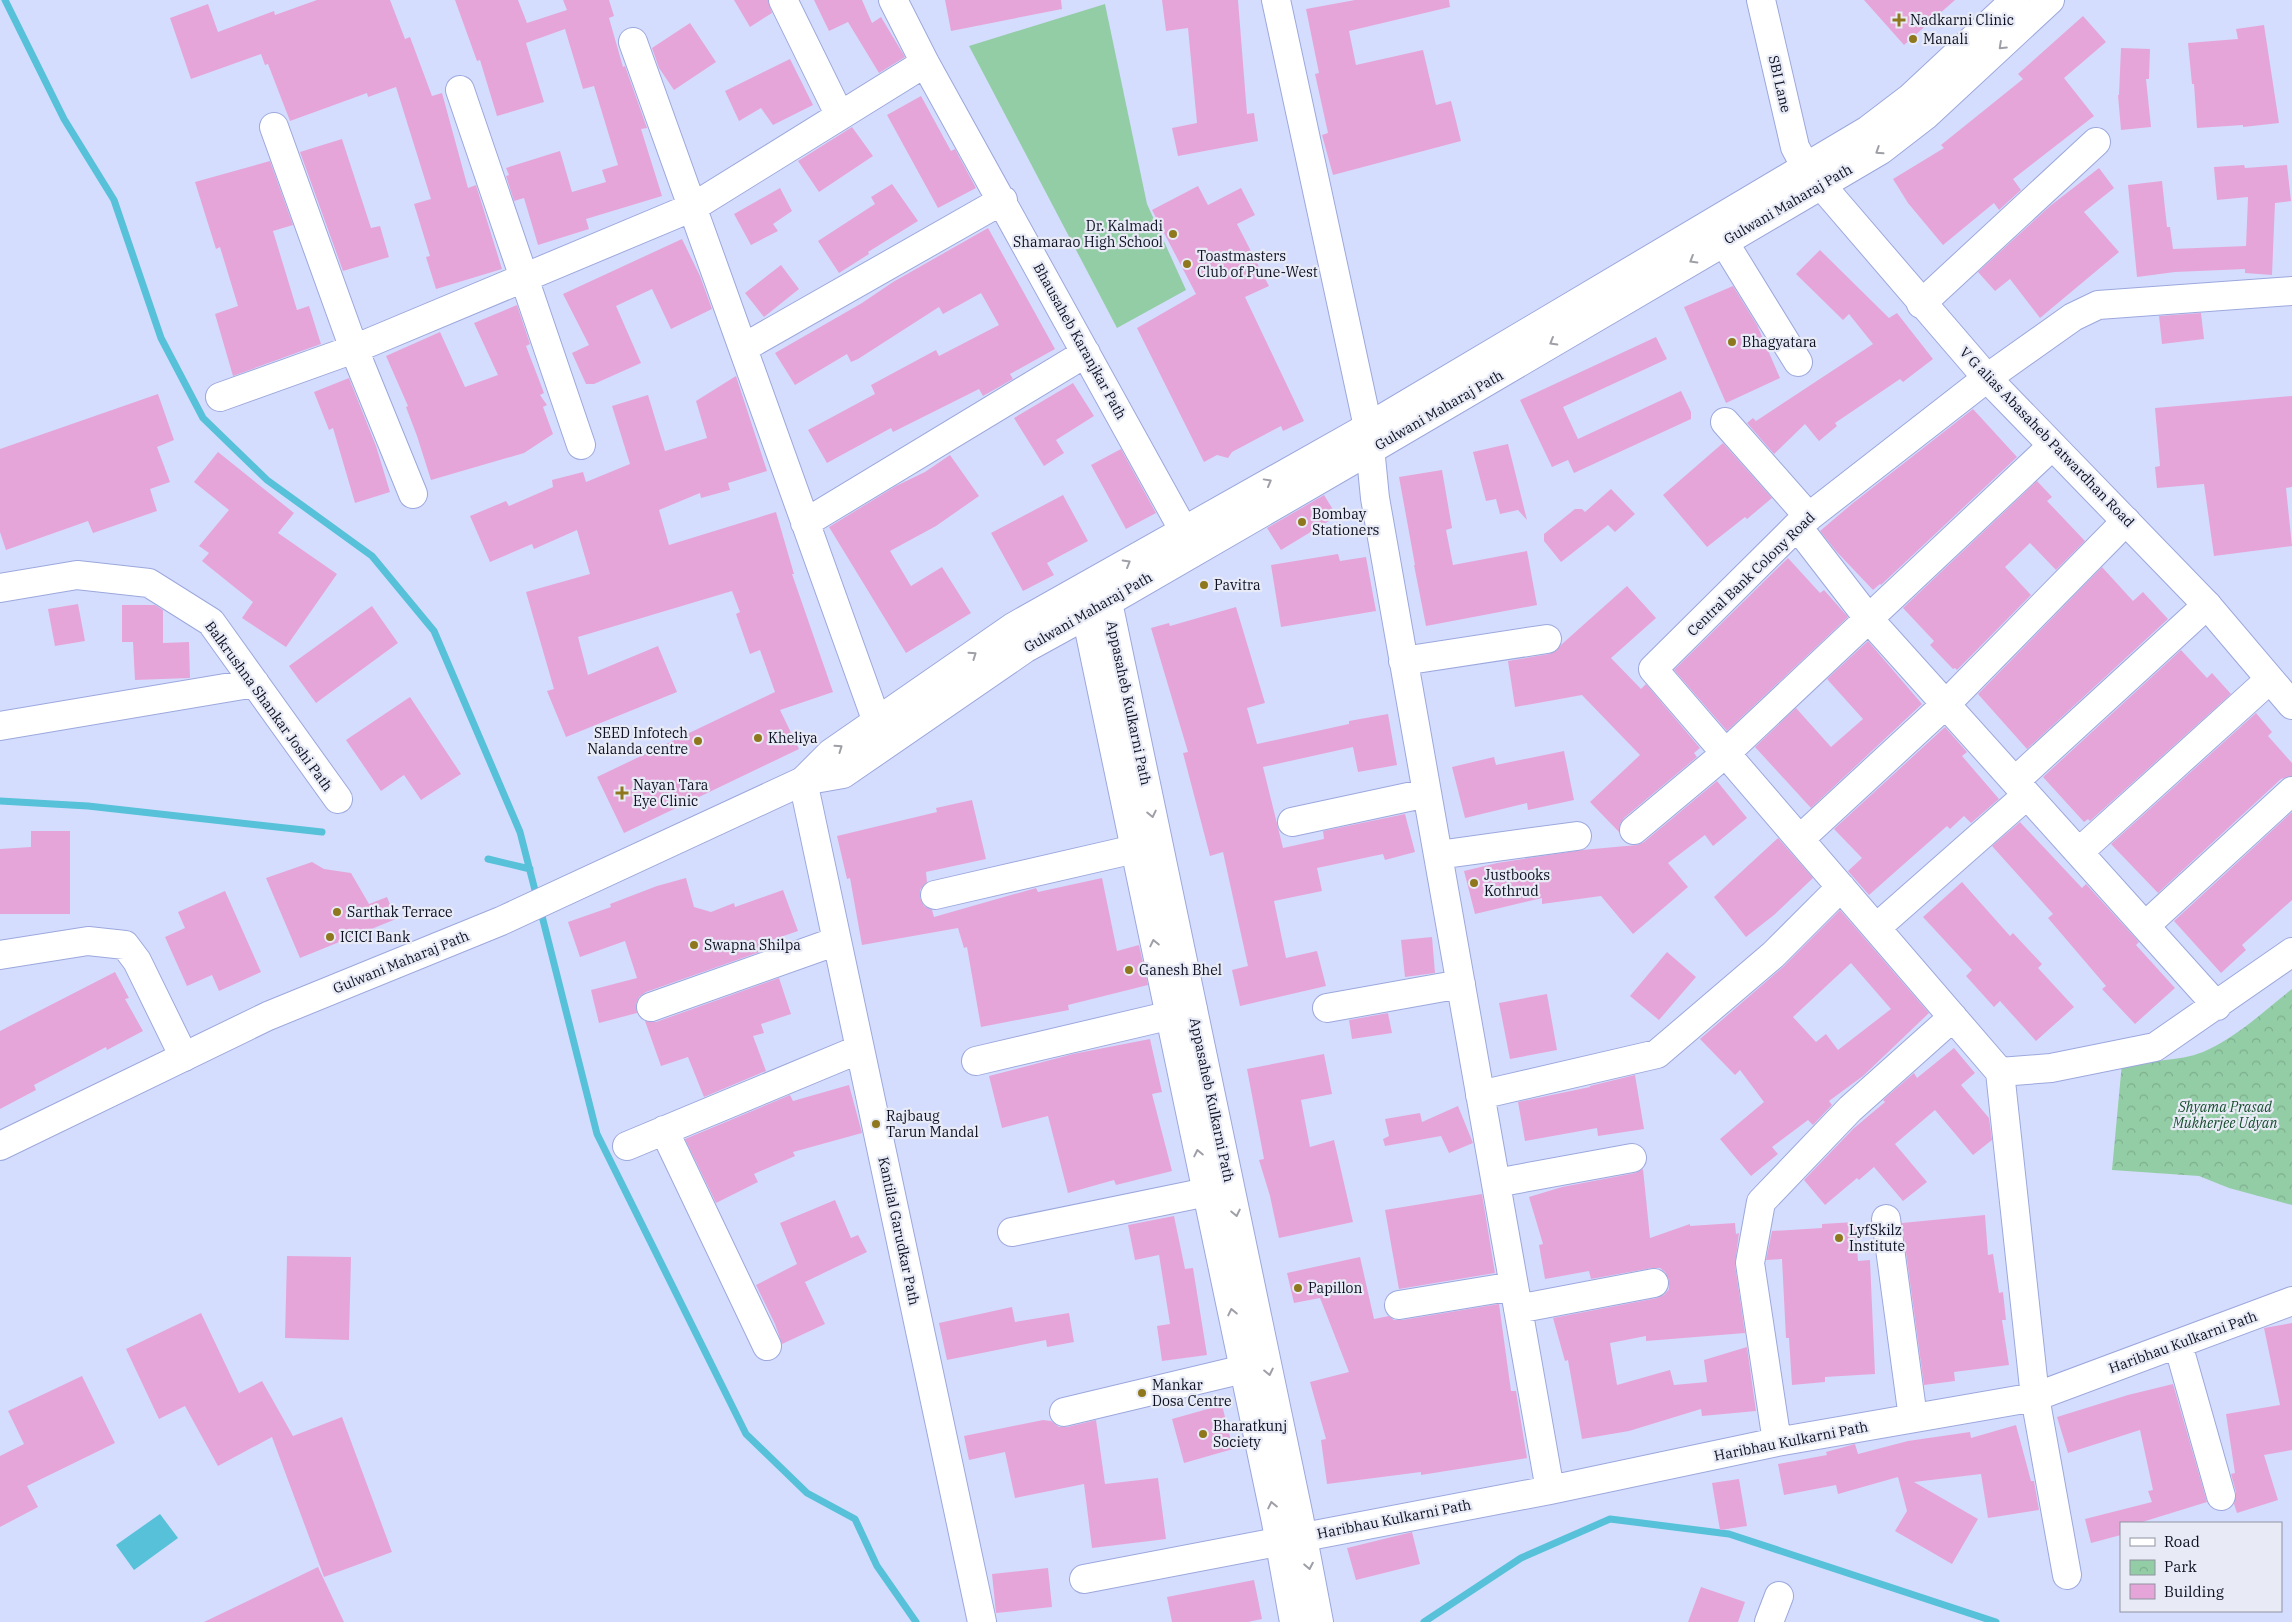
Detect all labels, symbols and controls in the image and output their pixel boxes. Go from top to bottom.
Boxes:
place label: Nadkarni Clinic [1910,11,2014,29]
marker: Nadkarni Clinic [1892,13,1906,27]
place label: Manali [1923,30,1968,48]
marker: Manali [1907,33,1919,45]
one-way arrow [1999,40,2008,49]
street label: SBI Lane [1765,54,1795,114]
one-way arrow [1875,144,1884,154]
street label: Gulwani Maharaj Path [1721,160,1856,248]
place label: Dr. Kalmadi Shamarao High School [1013,217,1163,251]
marker: Dr. Kalmadi Shamarao High School [1167,228,1179,240]
place label: Toastmasters Club of Pune-West [1197,247,1318,281]
one-way arrow [1690,253,1699,263]
marker: Toastmasters Club of Pune-West [1181,258,1193,270]
street label: Bhausaheb Karanjkar Path [1029,260,1131,423]
place label: Bhagyatara [1742,333,1817,351]
one-way arrow [1550,336,1559,346]
marker: Bhagyatara [1726,336,1738,348]
street label: V G alias Abasaheb Patwardhan Road [1956,343,2139,531]
street label: Gulwani Maharaj Path [1372,366,1507,454]
one-way arrow [1263,479,1272,489]
place label: Bombay Stationers [1312,505,1380,539]
street label: Central Bank Colony Road [1683,508,1819,640]
marker: Bombay Stationers [1296,516,1308,528]
one-way arrow [1122,559,1131,569]
street label: Gulwani Maharaj Path [1021,568,1156,656]
place label: Pavitra [1214,576,1261,594]
marker: Pavitra [1198,579,1210,591]
street label: Balkrushna Shankar Joshi Path [201,617,337,795]
street label: Appasaheb Kulkarni Path [1103,619,1155,787]
one-way arrow [967,652,977,661]
place label: SEED Infotech Nalanda centre [587,724,688,758]
place label: Kheliya [768,729,818,747]
marker: Kheliya [752,732,764,744]
marker: SEED Infotech Nalanda centre [692,735,704,747]
one-way arrow [833,745,843,754]
place label: Nayan Tara Eye Clinic [633,776,709,810]
marker: Nayan Tara Eye Clinic [615,786,629,800]
one-way arrow [1146,810,1157,819]
place label: Justbooks Kothrud [1484,866,1550,900]
marker: Justbooks Kothrud [1468,877,1480,889]
place label: Sarthak Terrace [347,903,453,921]
marker: Sarthak Terrace [331,906,343,918]
street label: Gulwani Maharaj Path [330,926,472,998]
place label: ICICI Bank [340,928,411,946]
marker: ICICI Bank [324,931,336,943]
place label: Swapna Shilpa [704,936,801,954]
one-way arrow [1150,938,1160,947]
marker: Swapna Shilpa [688,939,700,951]
place label: Ganesh Bhel [1139,961,1222,979]
marker: Ganesh Bhel [1123,964,1135,976]
street label: Appasaheb Kulkarni Path [1186,1016,1238,1184]
park label: Shyama Prasad Mukherjee Udyan [2172,1098,2277,1132]
place label: Rajbaug Tarun Mandal [886,1107,979,1141]
marker: Rajbaug Tarun Mandal [870,1118,882,1130]
one-way arrow [1194,1149,1204,1157]
street label: Kantilal Garudkar Path [874,1155,924,1307]
one-way arrow [1230,1209,1240,1218]
place label: LyfSkilz Institute [1849,1221,1905,1255]
marker: LyfSkilz Institute [1833,1232,1845,1244]
place label: Papillon [1308,1279,1362,1297]
marker: Papillon [1292,1282,1304,1294]
street label: Haribhau Kulkarni Path [2106,1307,2260,1377]
one-way arrow [1227,1308,1237,1317]
one-way arrow [1263,1368,1274,1377]
place label: Mankar Dosa Centre [1152,1376,1232,1410]
marker: Mankar Dosa Centre [1136,1387,1148,1399]
place label: Bharatkunj Society [1213,1417,1287,1451]
street label: Haribhau Kulkarni Path [1712,1417,1870,1465]
marker: Bharatkunj Society [1197,1428,1209,1440]
street label: Haribhau Kulkarni Path [1315,1495,1473,1543]
one-way arrow [1267,1501,1278,1510]
legend [2120,1522,2282,1612]
text: Road [2164,1532,2200,1551]
text: Park [2164,1557,2197,1576]
one-way arrow [1303,1561,1314,1570]
text: Building [2164,1582,2224,1601]

